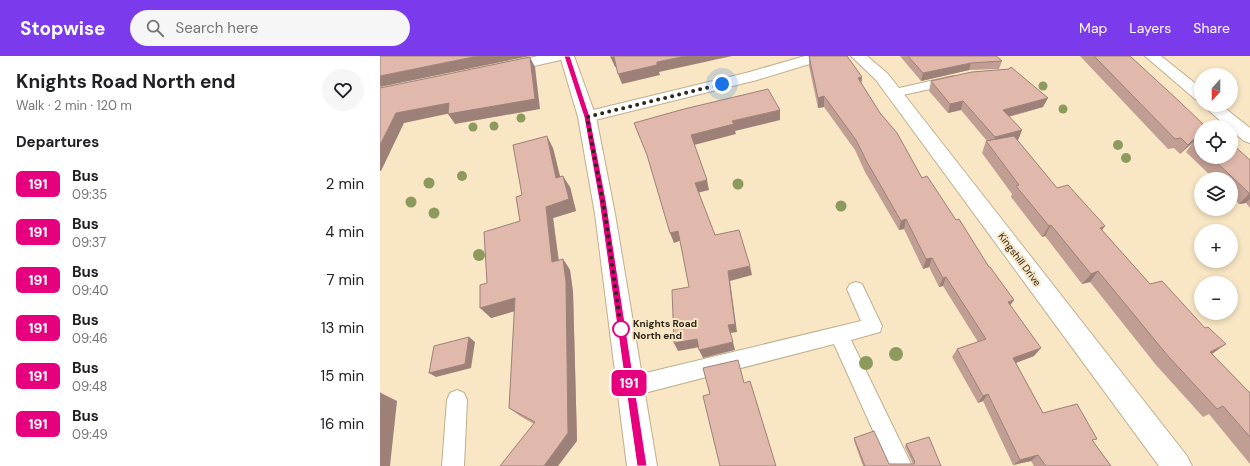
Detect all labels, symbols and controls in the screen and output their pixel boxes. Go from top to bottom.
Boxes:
search box [130,10,410,46]
text: Stopwise [20,16,106,41]
icon: search [144,17,166,39]
text: Search here [176,18,258,38]
text: Map [1079,19,1107,37]
text: Layers [1129,19,1171,37]
text: Share [1193,19,1230,37]
north arrow [1194,68,1238,112]
map controls [1194,68,1238,320]
text: Knights Road North end [16,69,236,94]
button: heart [322,69,364,111]
your location [712,74,732,94]
text: Walk · 2 min · 120 m [16,97,132,114]
button: locate [1194,120,1238,164]
text: Departures [16,132,99,152]
text: Bus [72,166,99,186]
button: layers [1194,172,1238,216]
text: 2 min [326,174,364,194]
text: 191 [29,175,47,193]
text: 09:35 [72,186,107,203]
text: Bus [72,214,99,234]
text: 4 min [325,222,364,242]
text: 191 [29,223,47,241]
button: + [1194,224,1238,268]
street label: Kingshill Drive [995,230,1044,289]
text: 09:37 [72,234,106,251]
text: Bus [72,262,99,282]
text: 7 min [326,270,364,290]
text: 191 [29,271,47,289]
button: − [1194,276,1238,320]
text: 09:40 [72,282,108,299]
text: Bus [72,310,99,330]
place label: Knights Road North end [633,317,697,342]
text: 13 min [321,318,364,338]
text: 191 [29,319,47,337]
marker: Knights Road North end [612,320,630,338]
text: 09:46 [72,330,108,347]
text: Bus [72,358,99,378]
text: 15 min [321,366,364,386]
text: 191 [29,367,47,385]
line badge: 191 [606,370,652,396]
text: 191 [620,374,638,392]
text: 09:48 [72,378,107,395]
text: Bus [72,406,99,426]
text: 16 min [320,414,364,434]
text: 191 [29,415,47,433]
text: 09:49 [72,426,108,443]

